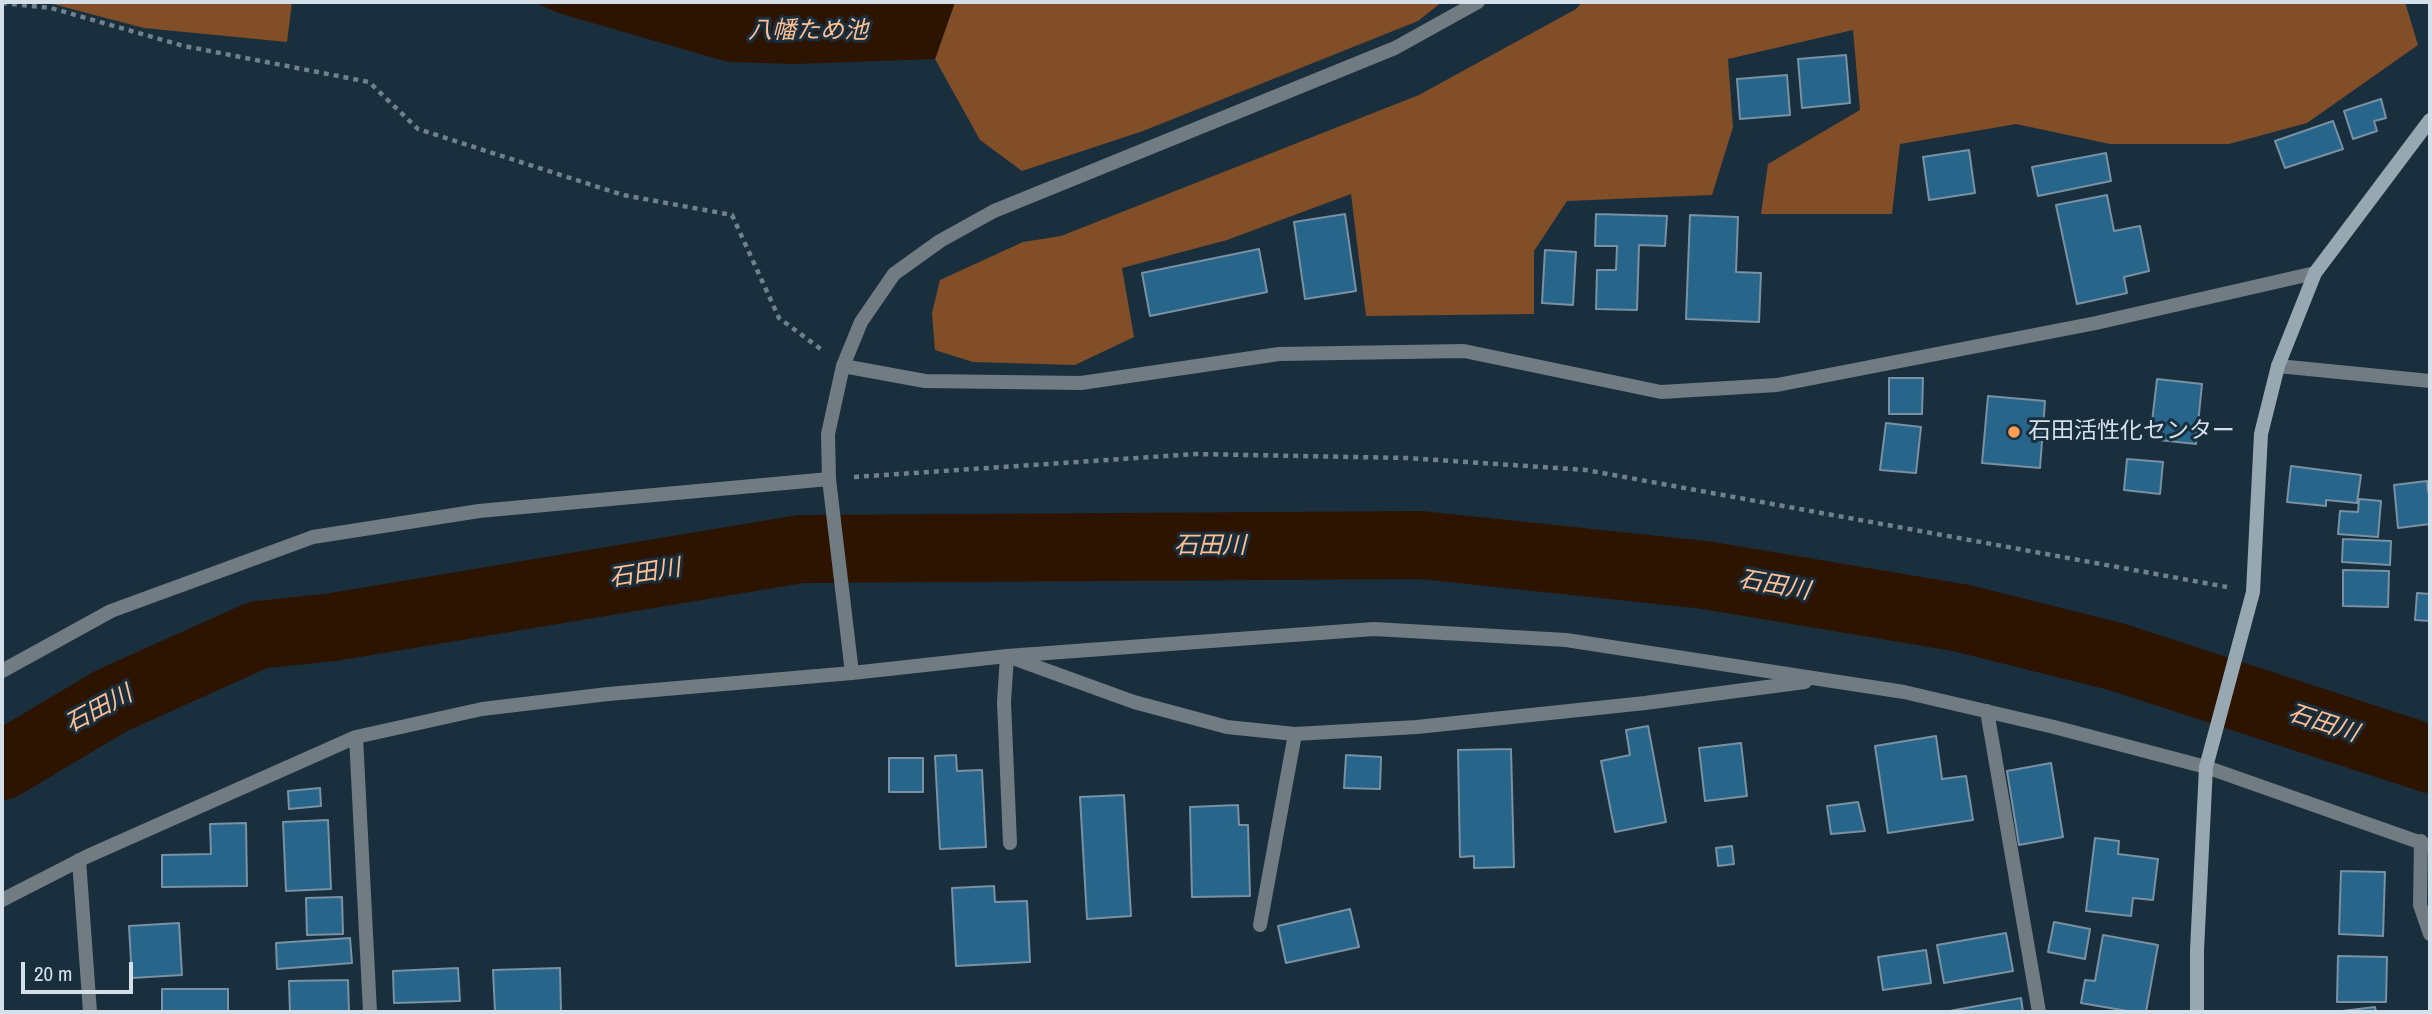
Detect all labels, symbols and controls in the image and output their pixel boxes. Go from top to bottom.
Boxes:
water label: 八幡ため池 [748,18,868,46]
place label: 石田活性化センター [2028,418,2235,446]
marker: 石田活性化センター [2006,424,2022,440]
water label: 石田川 [1174,533,1246,561]
water label: 石田川 [607,554,683,594]
water label: 石田川 [1736,566,1812,606]
water label: 石田川 [60,680,138,740]
water label: 石田川 [2284,699,2362,749]
scale bar [24,948,136,992]
text: 20 m [34,959,72,988]

